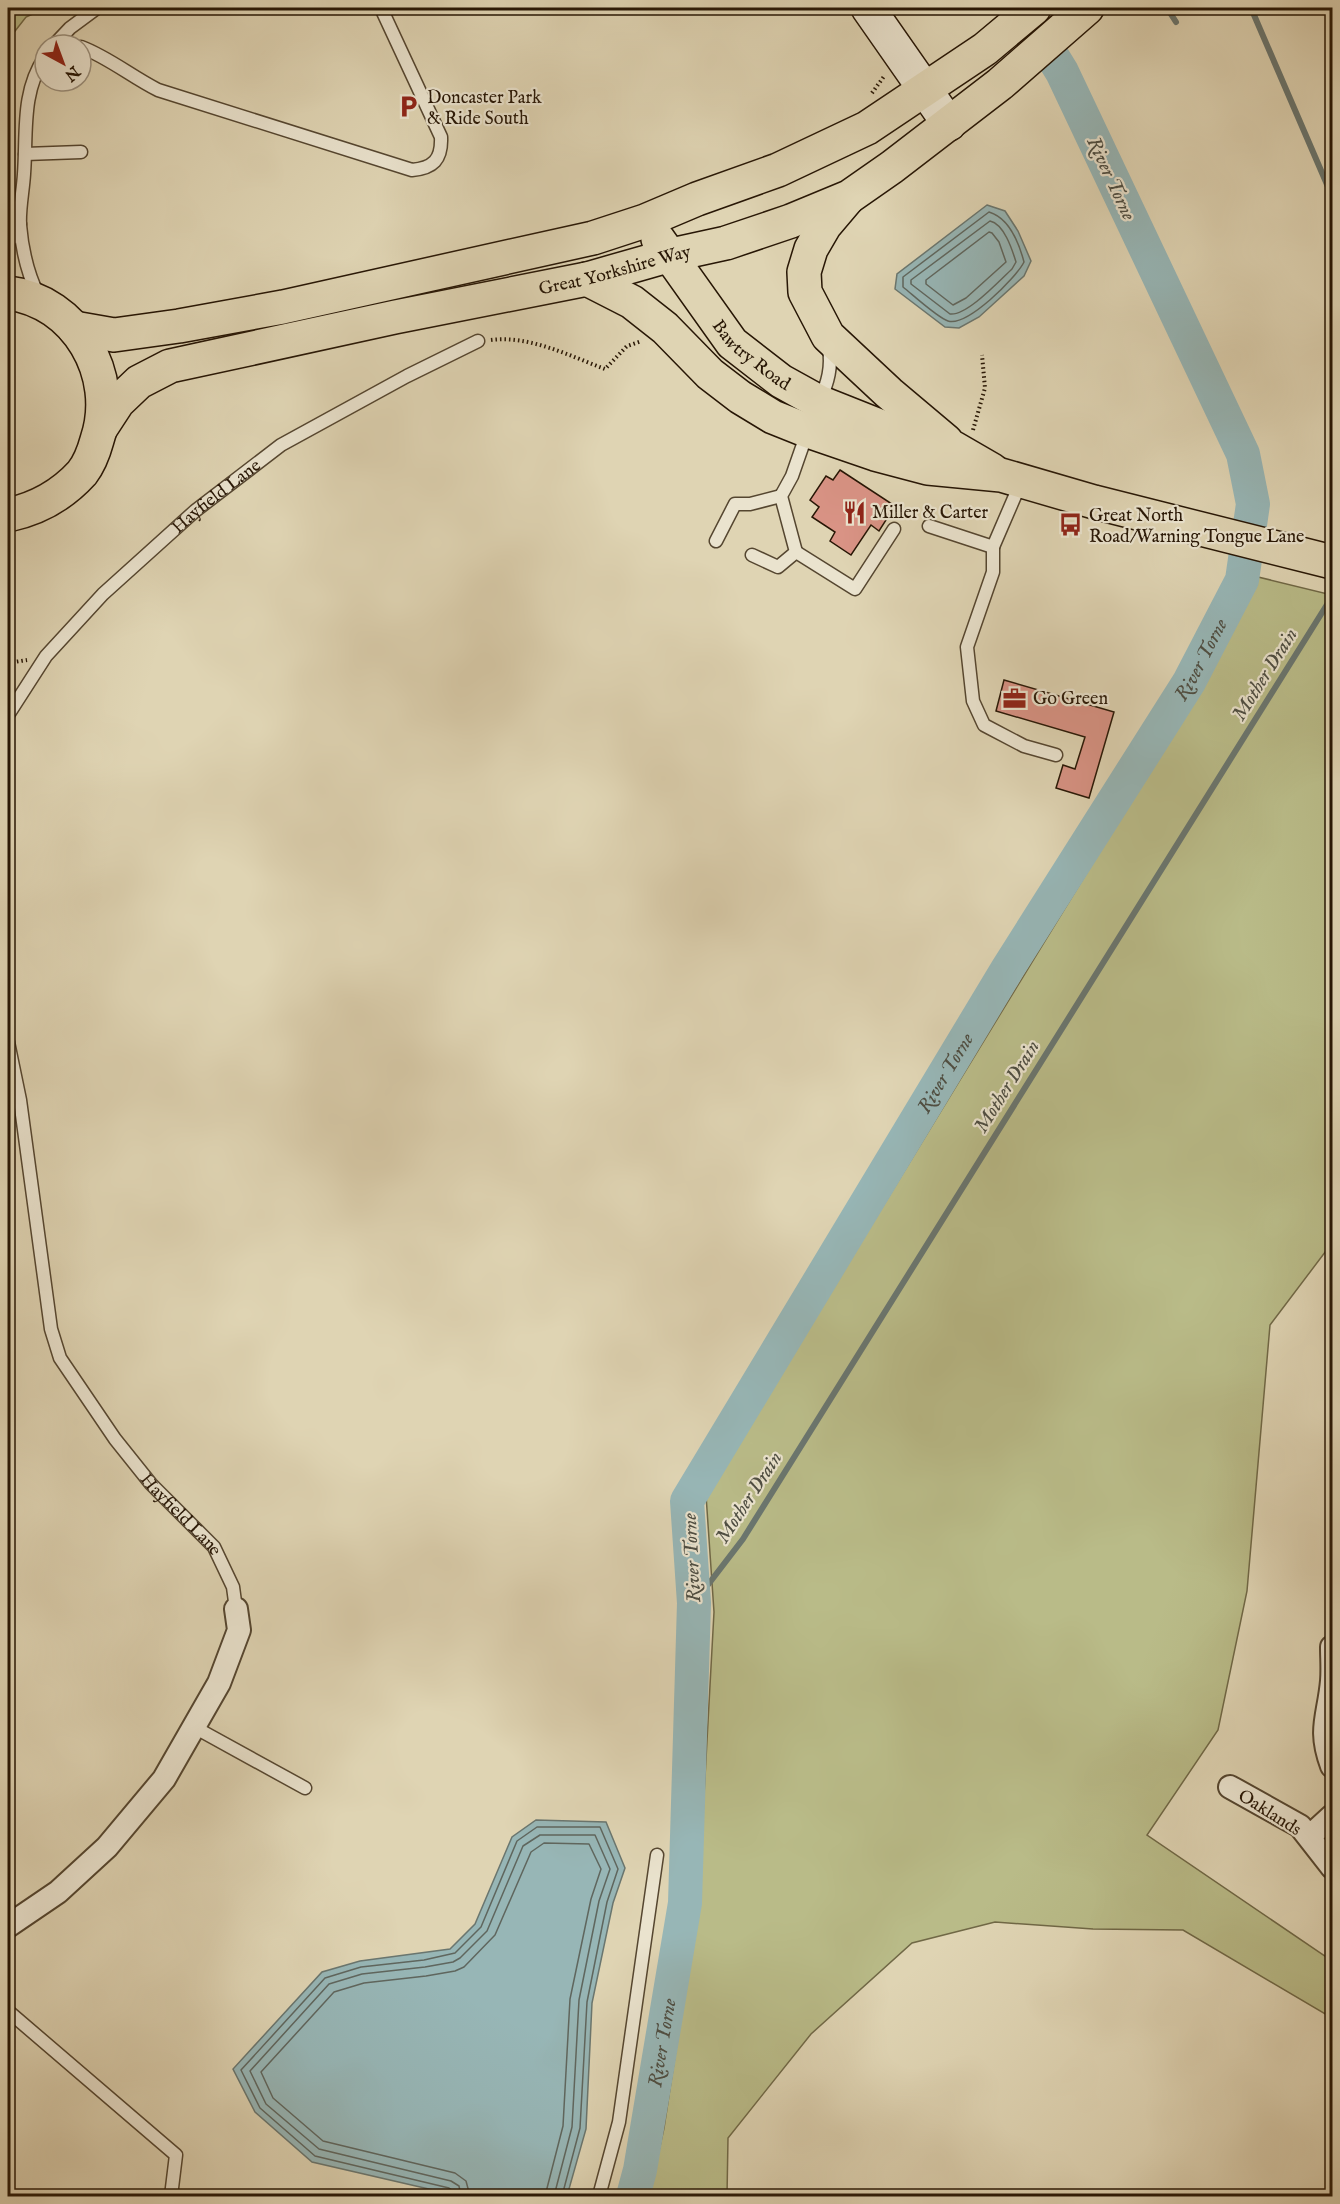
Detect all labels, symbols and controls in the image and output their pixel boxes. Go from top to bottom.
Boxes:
north arrow [33,33,93,93]
text: N [60,60,84,85]
place label: Doncaster Park & Ride South [427,87,542,131]
parking icon: Doncaster Park & Ride South [396,94,422,120]
water label: River Torne [1080,133,1141,225]
street label: Great Yorkshire Way [537,241,693,301]
street label: Bawtry Road [706,316,794,397]
street label: Hayfield Lane [167,455,266,539]
restaurant icon: Miller & Carter [841,499,867,525]
place label: Miller & Carter [872,502,988,525]
place label: Great North Road/Warning Tongue Lane [1089,505,1304,549]
bus stop icon: Great North Road/Warning Tongue Lane [1058,512,1084,538]
water label: River Torne [1169,614,1234,706]
water label: Mother Drain [1227,624,1304,726]
office icon: Go Green [1002,685,1028,711]
place label: Go Green [1033,688,1108,711]
water label: River Torne [912,1028,980,1118]
water label: Mother Drain [969,1036,1046,1138]
water label: Mother Drain [710,1447,788,1548]
street label: Hayfield Lane [134,1469,226,1559]
water label: River Torne [678,1512,707,1603]
street label: Oaklands [1233,1785,1305,1842]
water label: River Torne [643,1996,683,2089]

